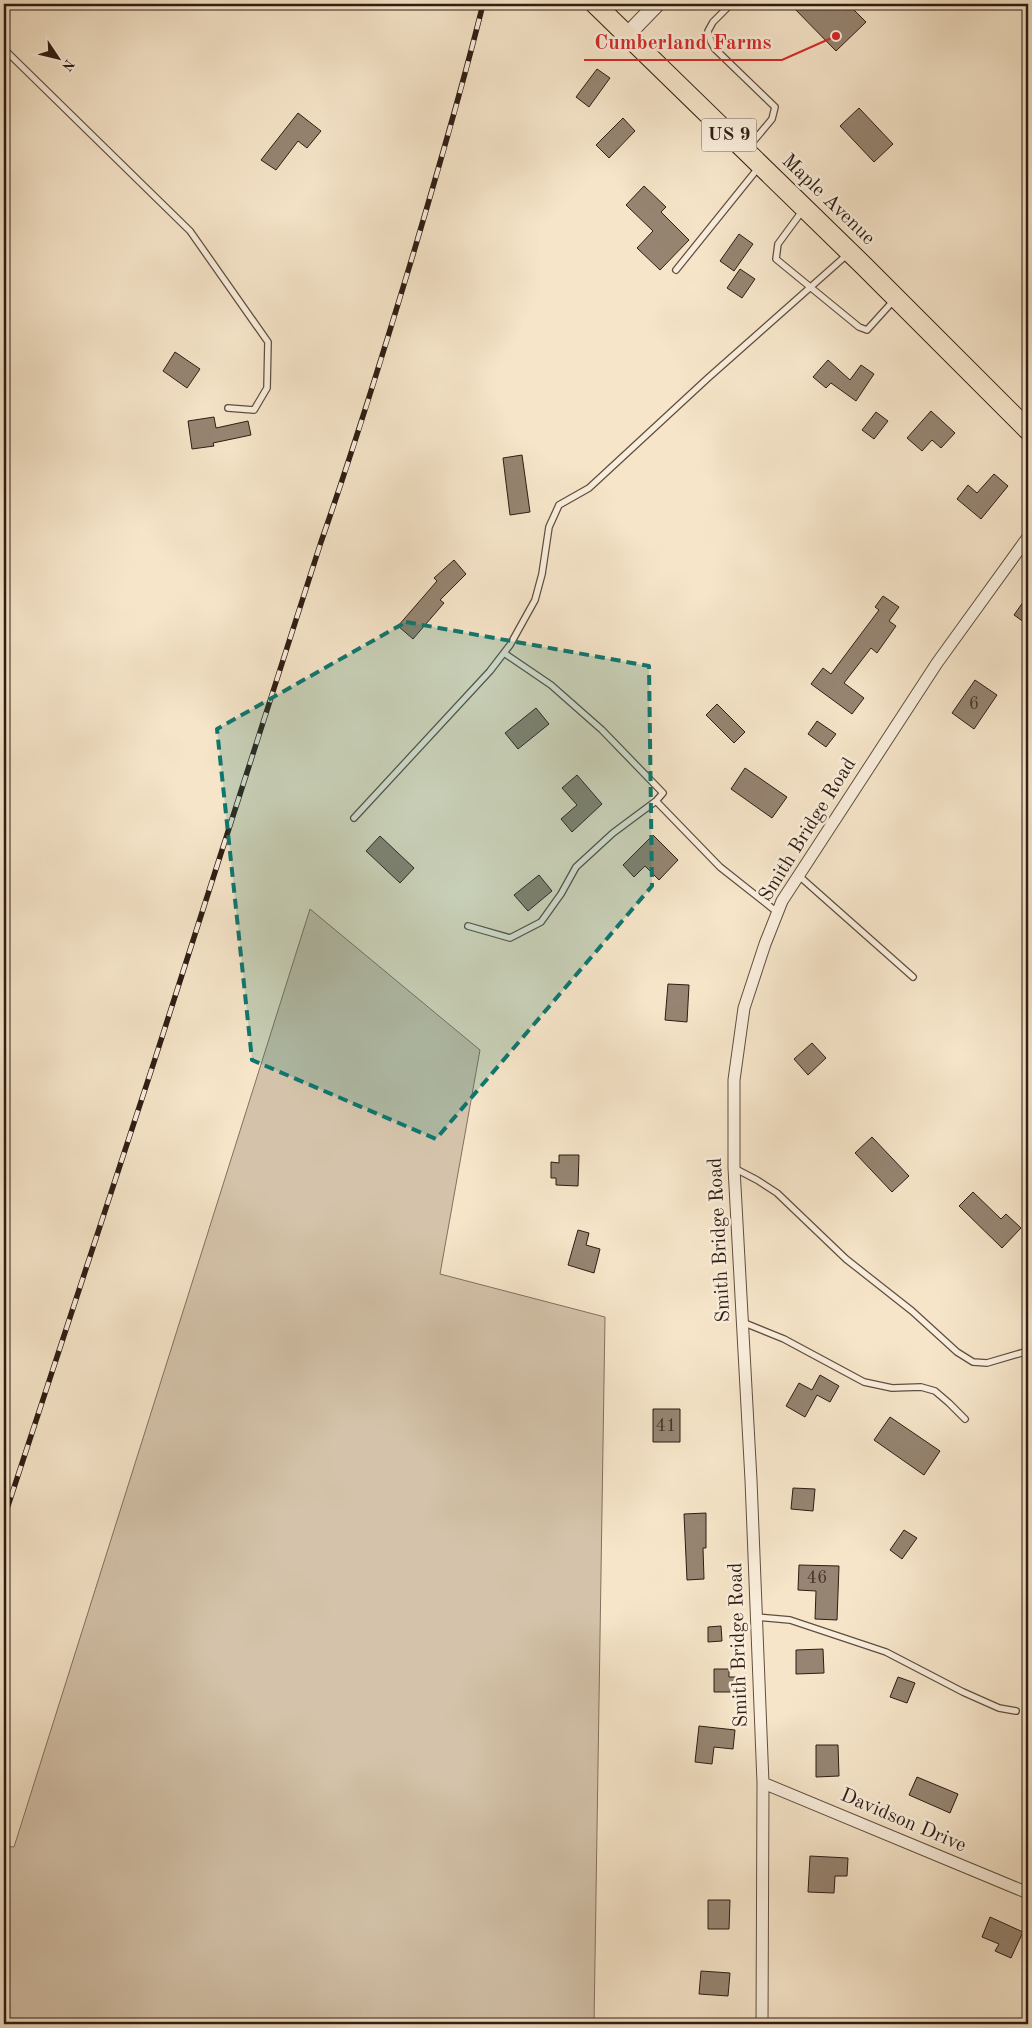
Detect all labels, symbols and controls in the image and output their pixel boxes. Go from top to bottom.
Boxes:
callout: Cumberland Farms [584,24,782,60]
north arrow [32,32,82,82]
text: Cumberland Farms [594,33,772,54]
text: N [59,56,77,74]
road number: US 9 [702,118,756,152]
street label: Maple Avenue [778,151,878,249]
house number: 6 [969,695,979,713]
street label: Smith Bridge Road [756,755,860,905]
street label: Smith Bridge Road [706,1157,734,1323]
house number: 41 [656,1417,676,1435]
street label: Smith Bridge Road [726,1562,752,1728]
house number: 46 [807,1569,827,1587]
street label: Davidson Drive [837,1786,969,1856]

